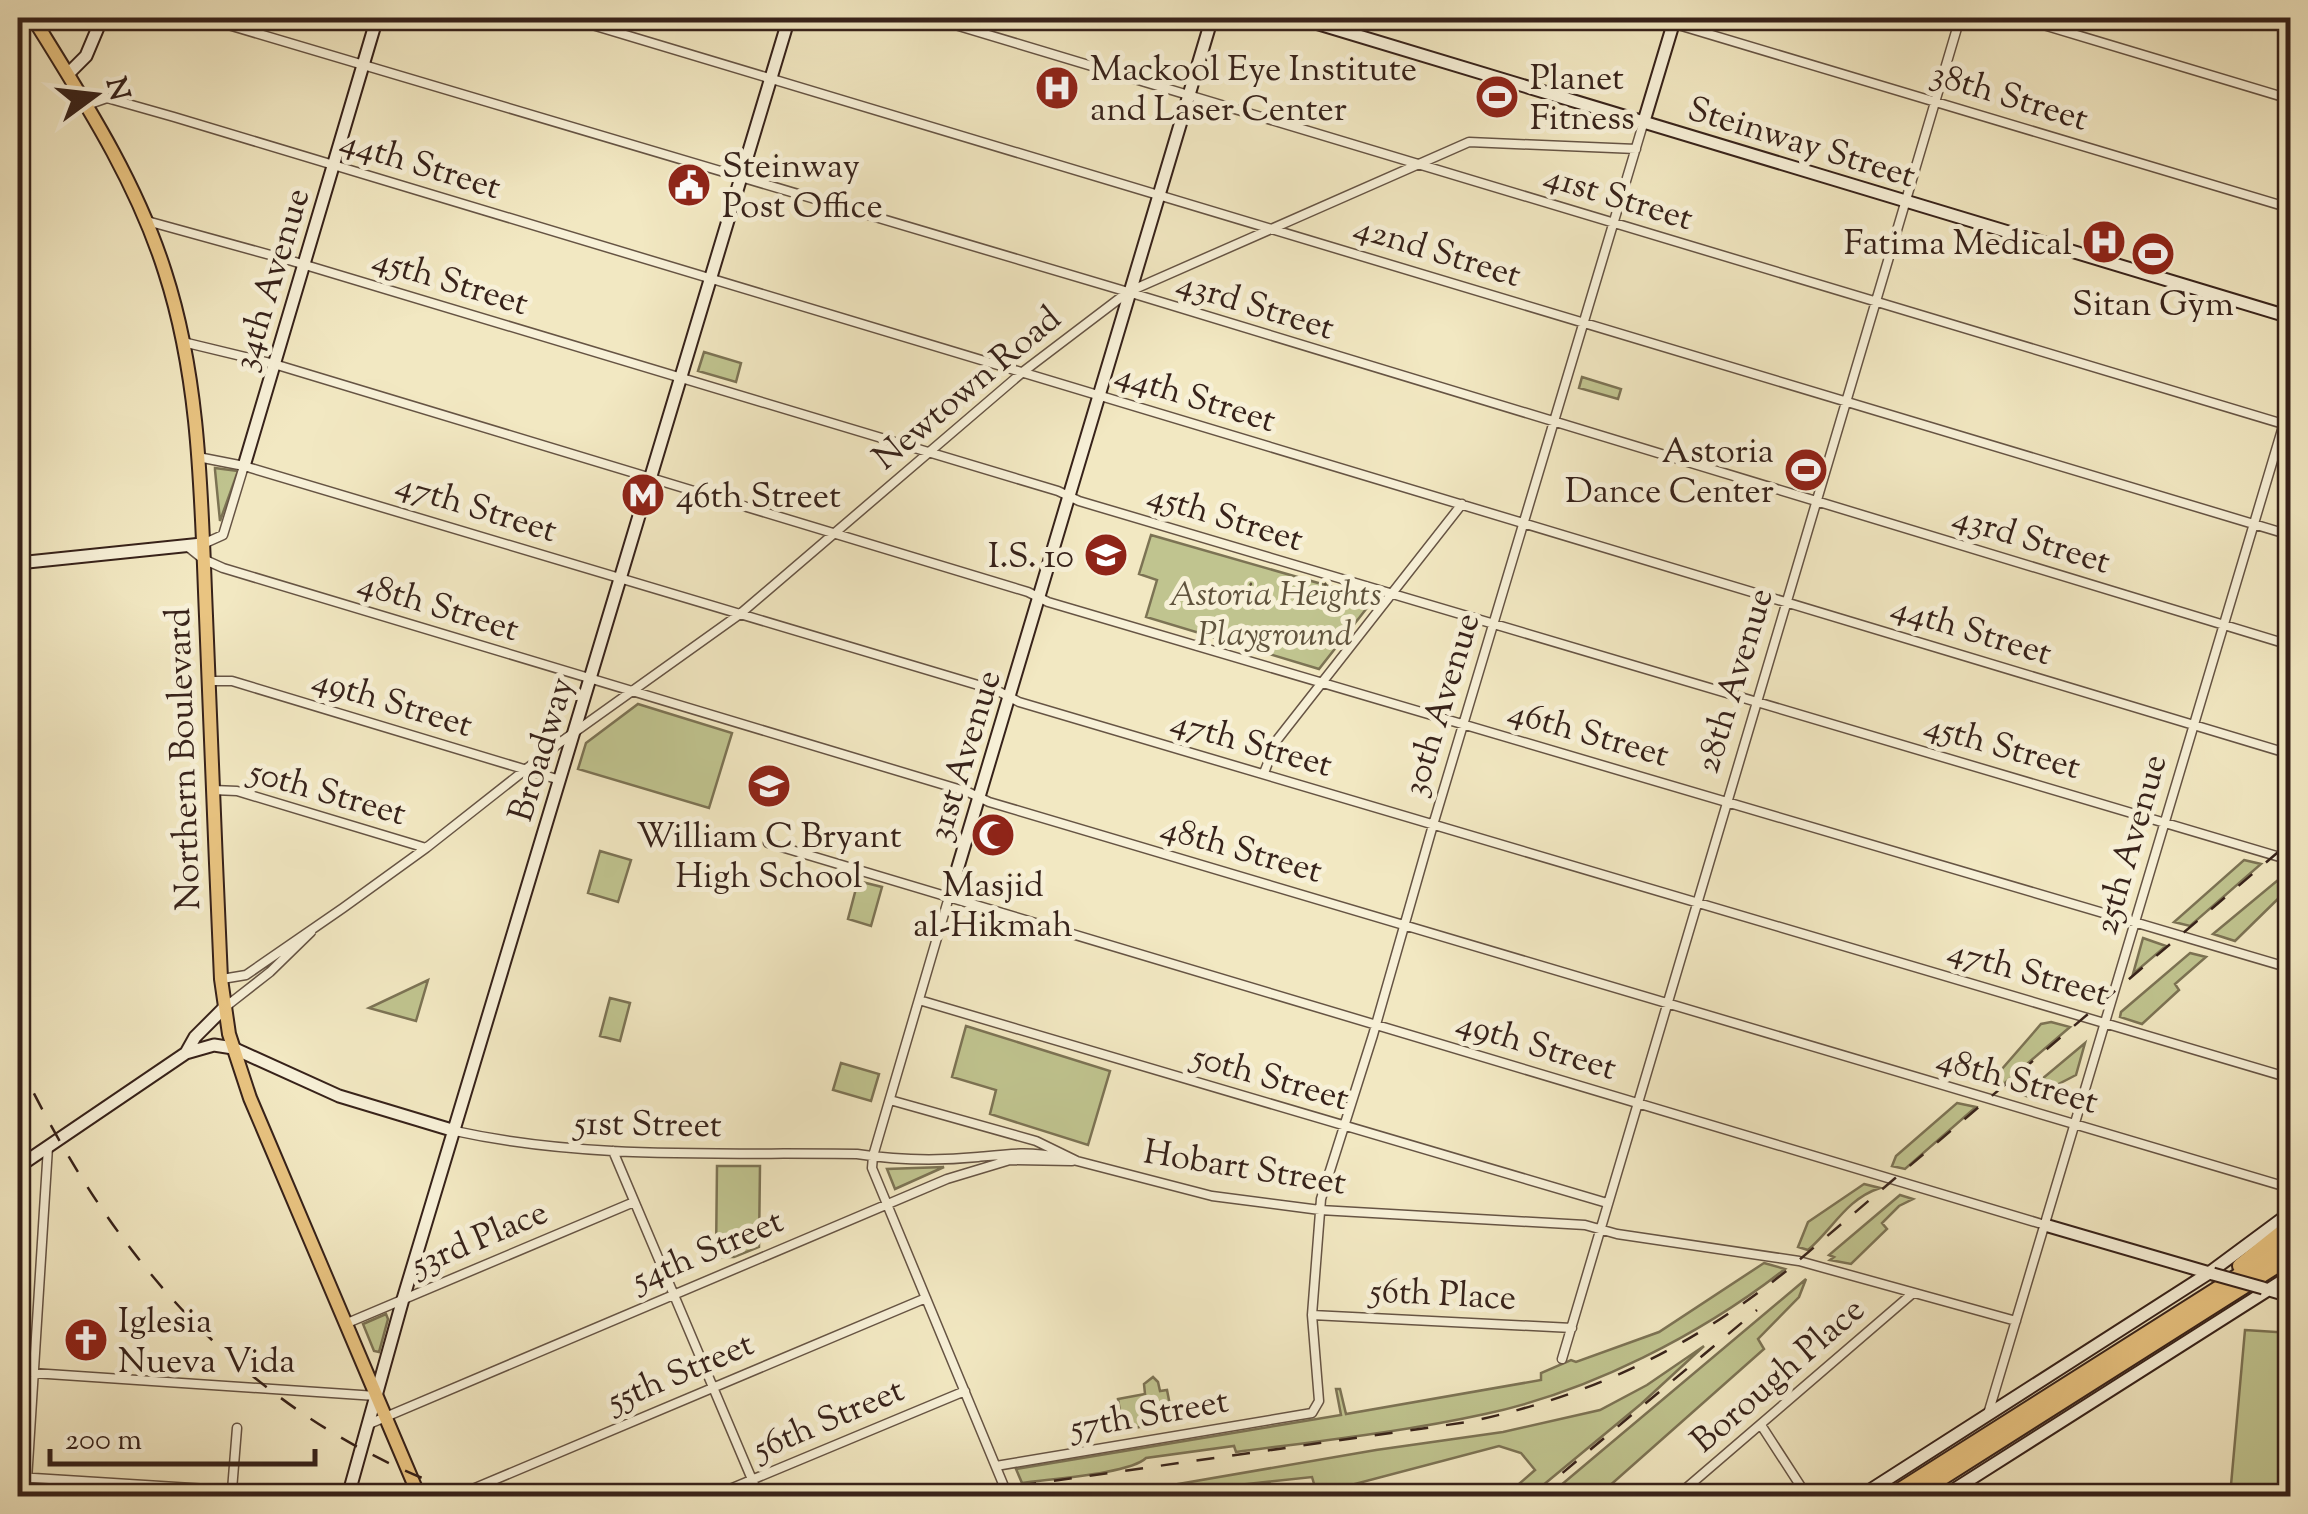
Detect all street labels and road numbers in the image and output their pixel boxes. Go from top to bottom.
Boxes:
street label: 38th Street [1924,50,2094,146]
street label: Steinway Street [1681,85,1921,203]
street label: 44th Street [333,118,506,215]
street label: 41st Street [1537,153,1699,246]
street label: 34th Avenue [221,182,325,378]
street label: 42nd Street [1347,204,1527,303]
street label: 45th Street [366,236,534,331]
street label: 43rd Street [1170,259,1340,355]
street label: Newtown Road [863,295,1074,484]
street label: 44th Street [1108,351,1281,448]
street label: 47th Street [389,461,563,558]
street label: 45th Street [1141,472,1309,567]
street label: 43rd Street [1946,493,2116,589]
street label: 48th Street [351,560,525,657]
street label: 28th Avenue [1684,582,1789,780]
street label: 44th Street [1884,584,2057,681]
street label: Northern Boulevard [155,606,216,911]
street label: 30th Avenue [1391,607,1495,803]
street label: 49th Street [306,656,478,753]
street label: 31st Avenue [916,664,1016,848]
street label: Broadway [497,671,589,829]
street label: 46th Street [1502,688,1674,783]
street label: 47th Street [1164,698,1338,793]
street label: 45th Street [1918,702,2086,795]
street label: 50th Street [241,747,411,841]
street label: 25th Avenue [2082,749,2182,941]
street label: 48th Street [1154,804,1328,899]
street label: 47th Street [1941,927,2115,1022]
street label: 49th Street [1450,999,1622,1096]
street label: 50th Street [1184,1032,1354,1126]
street label: 48th Street [1930,1035,2104,1130]
street label: 51st Street [572,1100,722,1153]
street label: Hobart Street [1140,1128,1349,1211]
street label: 53rd Place [403,1189,556,1292]
street label: 54th Street [623,1198,792,1308]
street label: 56th Place [1366,1267,1517,1326]
street label: Borough Place [1681,1287,1878,1467]
street label: 55th Street [598,1321,763,1429]
street label: 56th Street [744,1367,913,1477]
street label: 57th Street [1064,1377,1233,1456]

